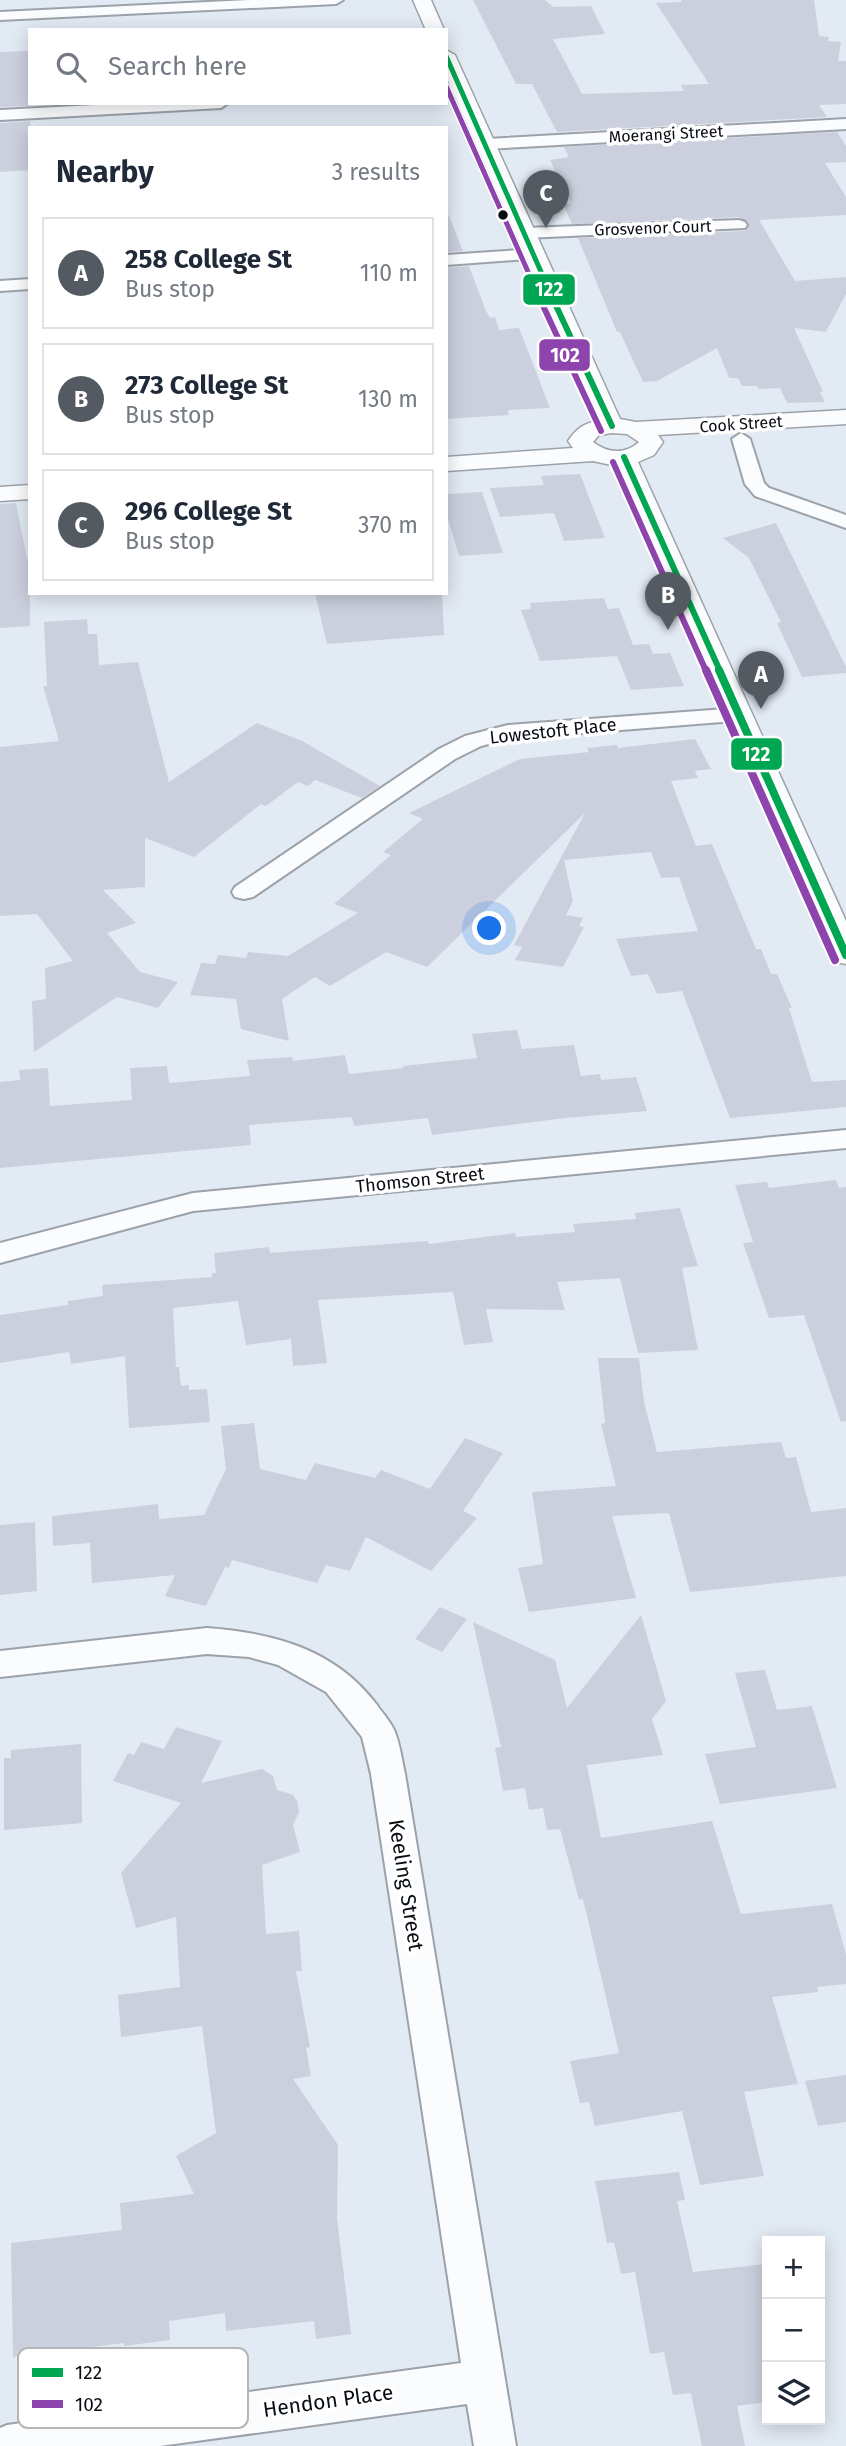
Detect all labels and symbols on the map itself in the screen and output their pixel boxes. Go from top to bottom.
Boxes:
street label: Moerangi Street [608,122,724,146]
pin: C [523,170,569,228]
unlabelled marker [496,208,510,222]
street label: Grosvenor Court [594,216,712,240]
line badge: 122 [522,273,576,306]
text: 122 [535,278,563,301]
line badge: 102 [538,338,591,372]
text: 102 [550,344,580,367]
street label: Cook Street [699,412,783,436]
pin: B [645,572,691,630]
pin: A [738,651,784,709]
street label: Lowestoft Place [488,713,618,749]
line badge: 122 [730,737,783,771]
text: 122 [742,743,770,766]
your location [472,911,506,945]
street label: Thomson Street [355,1162,486,1198]
street label: Keeling Street [383,1817,429,1953]
legend [18,2348,248,2428]
text: 122 [75,2361,102,2384]
street label: Hendon Place [261,2379,395,2423]
text: 102 [75,2393,103,2416]

